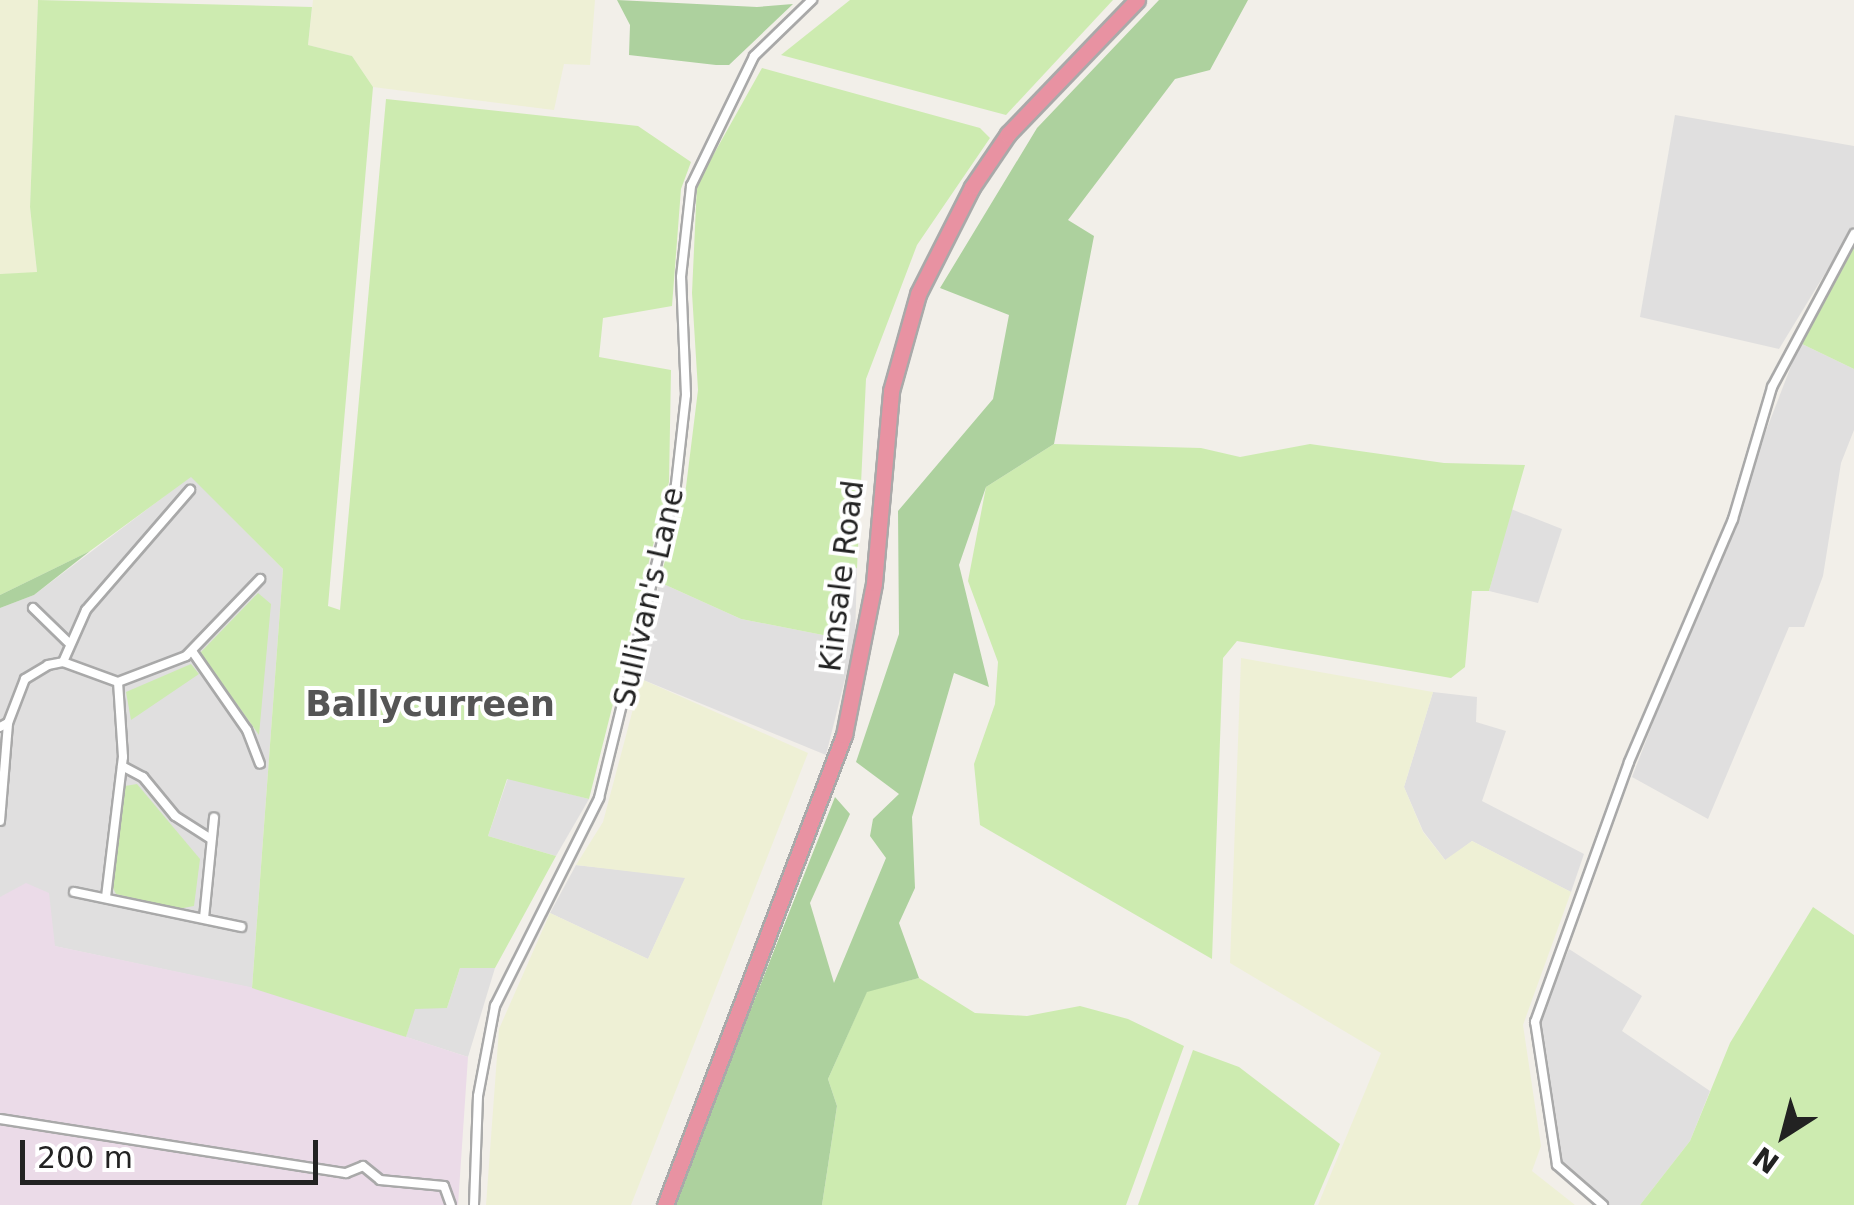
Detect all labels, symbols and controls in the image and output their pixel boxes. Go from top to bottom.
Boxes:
street label: Kinsale Road [812,478,872,674]
street label: Sullivan's Lane [606,484,692,710]
district label: Ballycurreen [305,683,555,725]
north arrow [1734,1085,1834,1185]
scale bar [25,1120,322,1182]
text: N [1747,1139,1785,1180]
text: 200 m [37,1140,133,1175]

